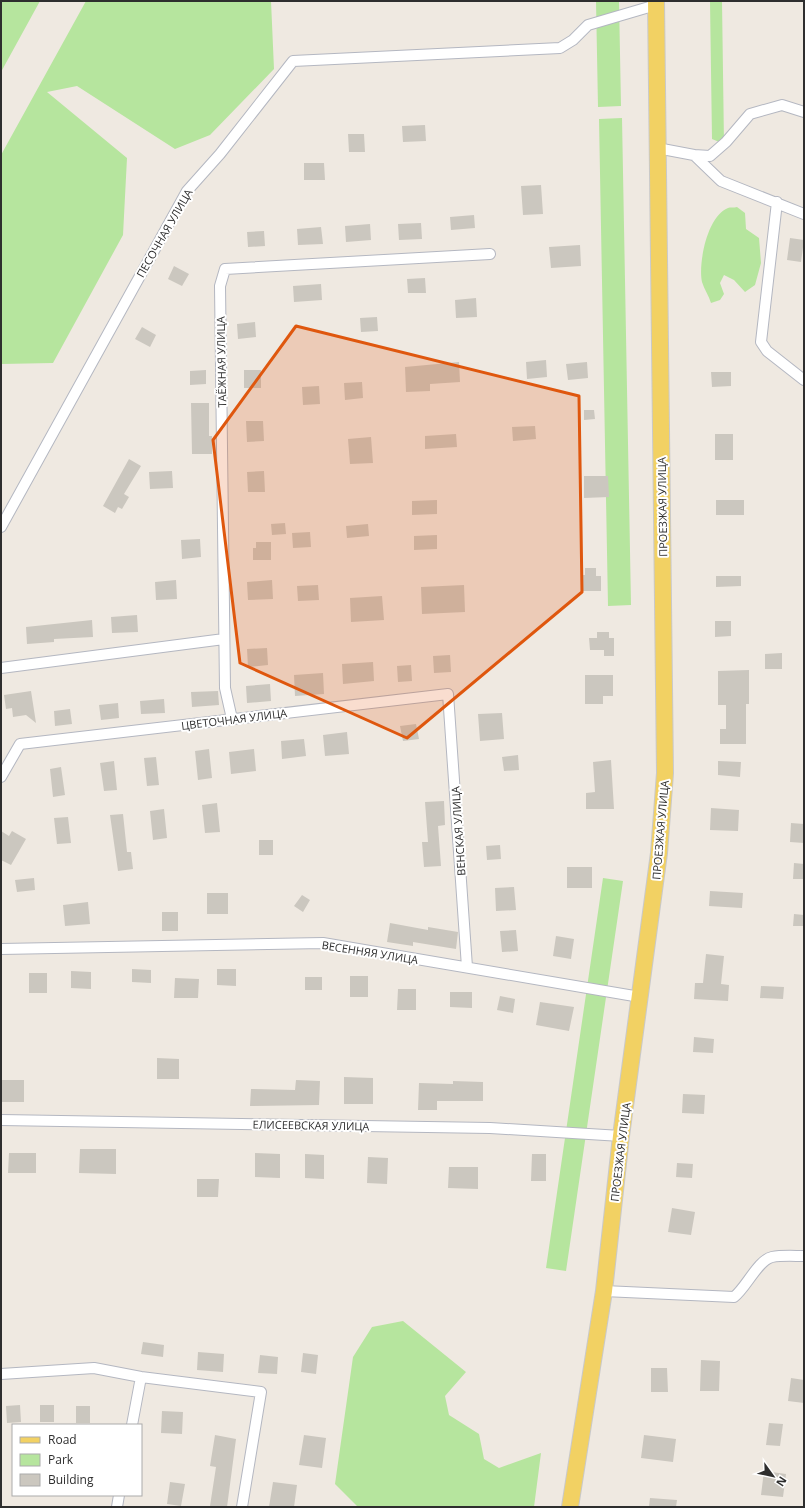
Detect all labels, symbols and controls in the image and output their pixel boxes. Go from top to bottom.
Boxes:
street label: ПЕСОЧНАЯ УЛИЦА [132,186,196,280]
street label: ТАЁЖНАЯ УЛИЦА [213,316,229,408]
street label: ПРОЕЗЖАЯ УЛИЦА [654,457,670,557]
street label: ЦВЕТОЧНАЯ УЛИЦА [180,705,288,733]
street label: ПРОЕЗЖАЯ УЛИЦА [648,780,672,880]
street label: ВЕНСКАЯ УЛИЦА [447,786,469,876]
street label: ВЕСЕННЯЯ УЛИЦА [321,937,419,967]
street label: ПРОЕЗЖАЯ УЛИЦА [606,1102,634,1202]
street label: ЕЛИСЕЕВСКАЯ УЛИЦА [252,1116,370,1134]
legend [12,1424,142,1496]
text: Road [48,1431,77,1448]
text: Park [48,1451,74,1468]
north arrow [753,1456,793,1496]
text: Building [48,1471,94,1488]
text: N [773,1474,791,1490]

